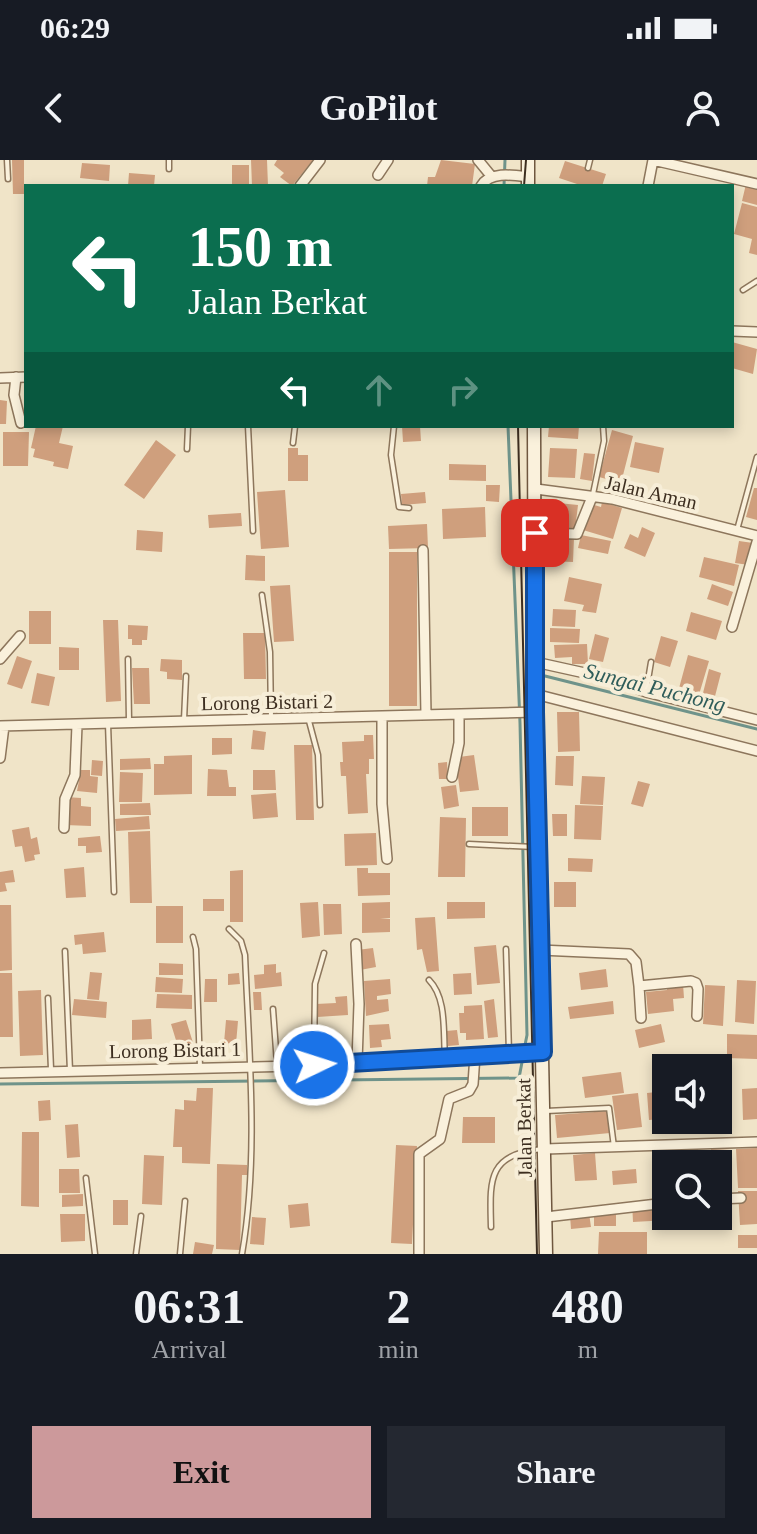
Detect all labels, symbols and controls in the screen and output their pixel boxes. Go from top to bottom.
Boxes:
text: 06:29 [40,11,110,44]
icon: back [32,86,76,130]
icon: person [681,86,725,130]
text: GoPilot [320,88,437,128]
icon: left [56,216,160,320]
text: 150 m [188,216,333,278]
text: Jalan Berkat [188,282,367,322]
icon: left [273,368,317,412]
icon: ahead [357,368,401,412]
icon: right [441,368,485,412]
street label: Jalan Aman [603,471,699,513]
pin [501,499,569,567]
icon: arrive [513,511,557,555]
water label: Sungai Puchong [582,658,728,717]
street label: Lorong Bistari 2 [201,690,333,715]
position arrow [272,1023,356,1107]
street label: Lorong Bistari 1 [109,1038,241,1063]
map controls [652,1054,732,1230]
button: sound [652,1054,732,1134]
street label: Jalan Berkat [512,1078,536,1178]
button: search [652,1150,732,1230]
text: 06:31 [133,1280,245,1333]
text: 2 [386,1280,410,1333]
text: 480 [552,1280,624,1333]
text: Arrival [152,1335,227,1364]
text: min [378,1335,419,1364]
text: m [578,1335,598,1364]
button: Exit [32,1426,371,1518]
button: Share [387,1426,725,1518]

